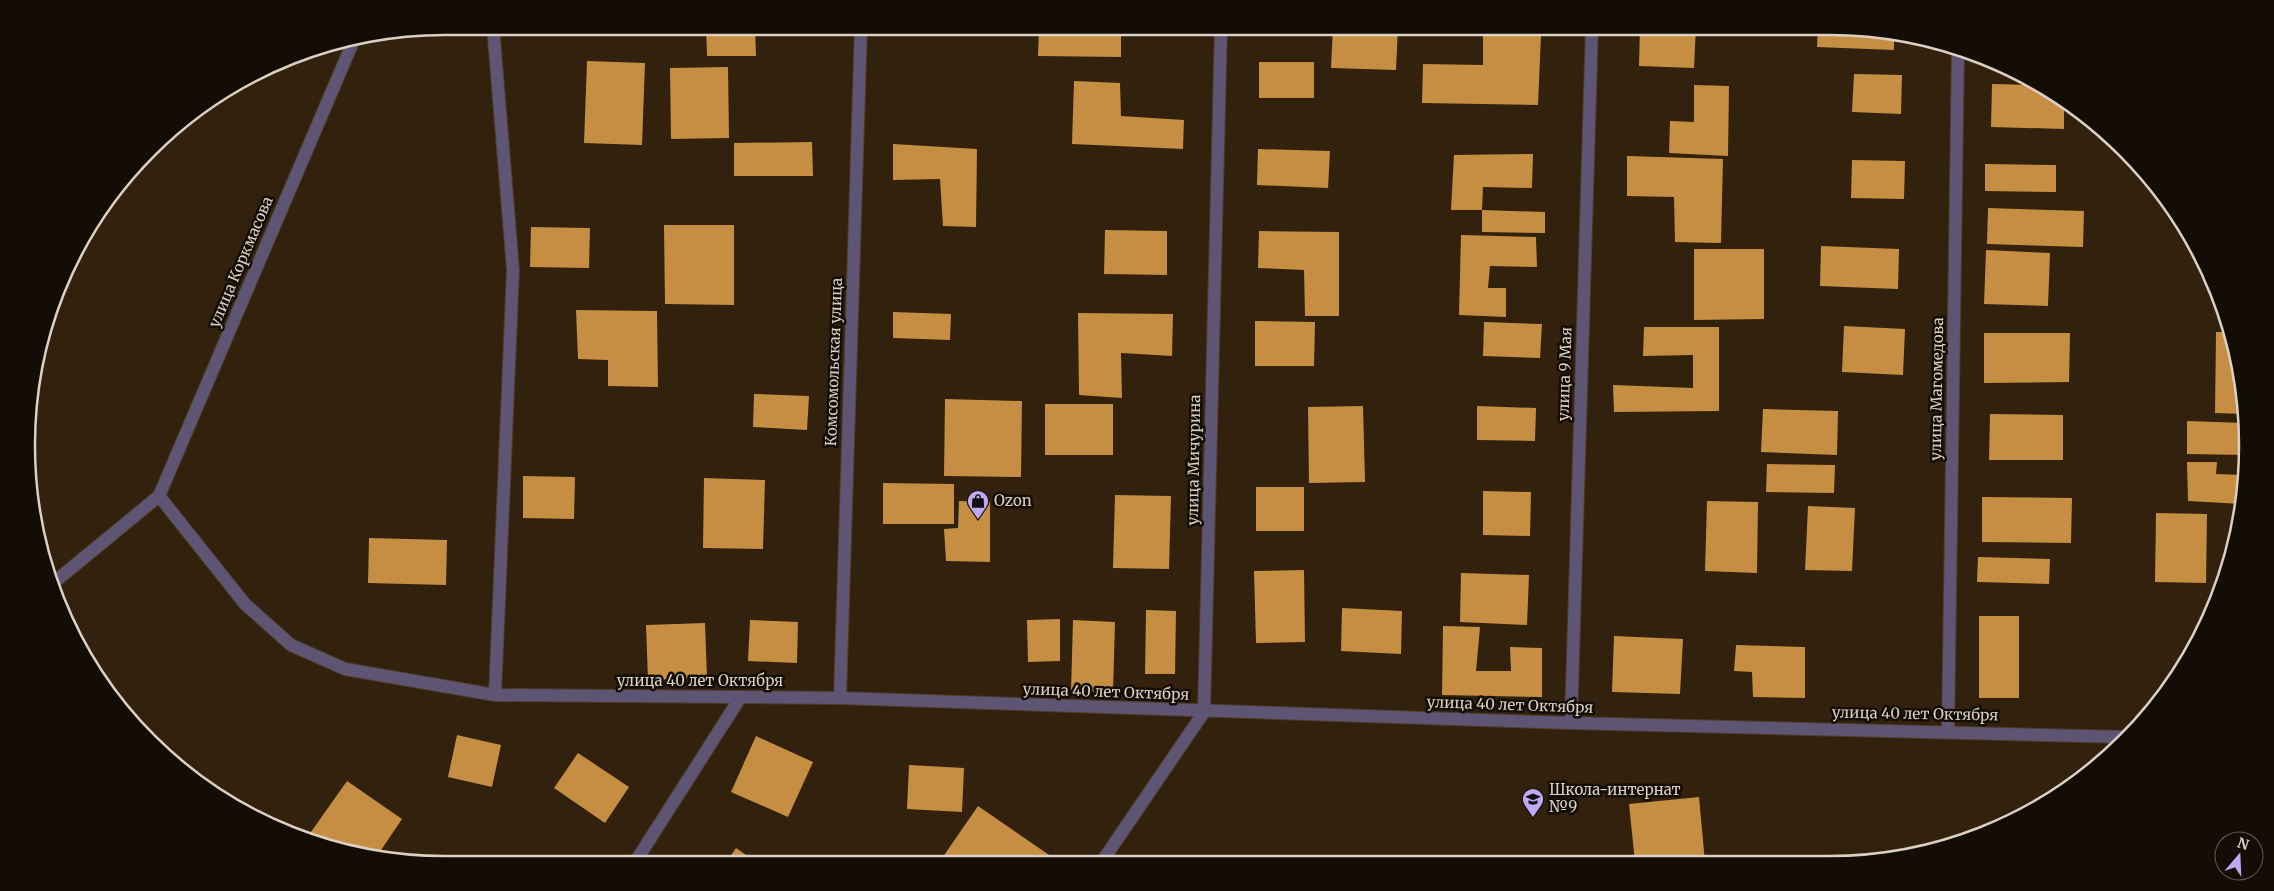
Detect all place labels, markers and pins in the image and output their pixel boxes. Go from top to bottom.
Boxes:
shop icon: Ozon [966,489,990,520]
place label: Ozon [994,491,1032,510]
place label: Школа-интернат №9 [1549,780,1681,816]
school or university icon: Школа-интернат №9 [1521,787,1545,818]

